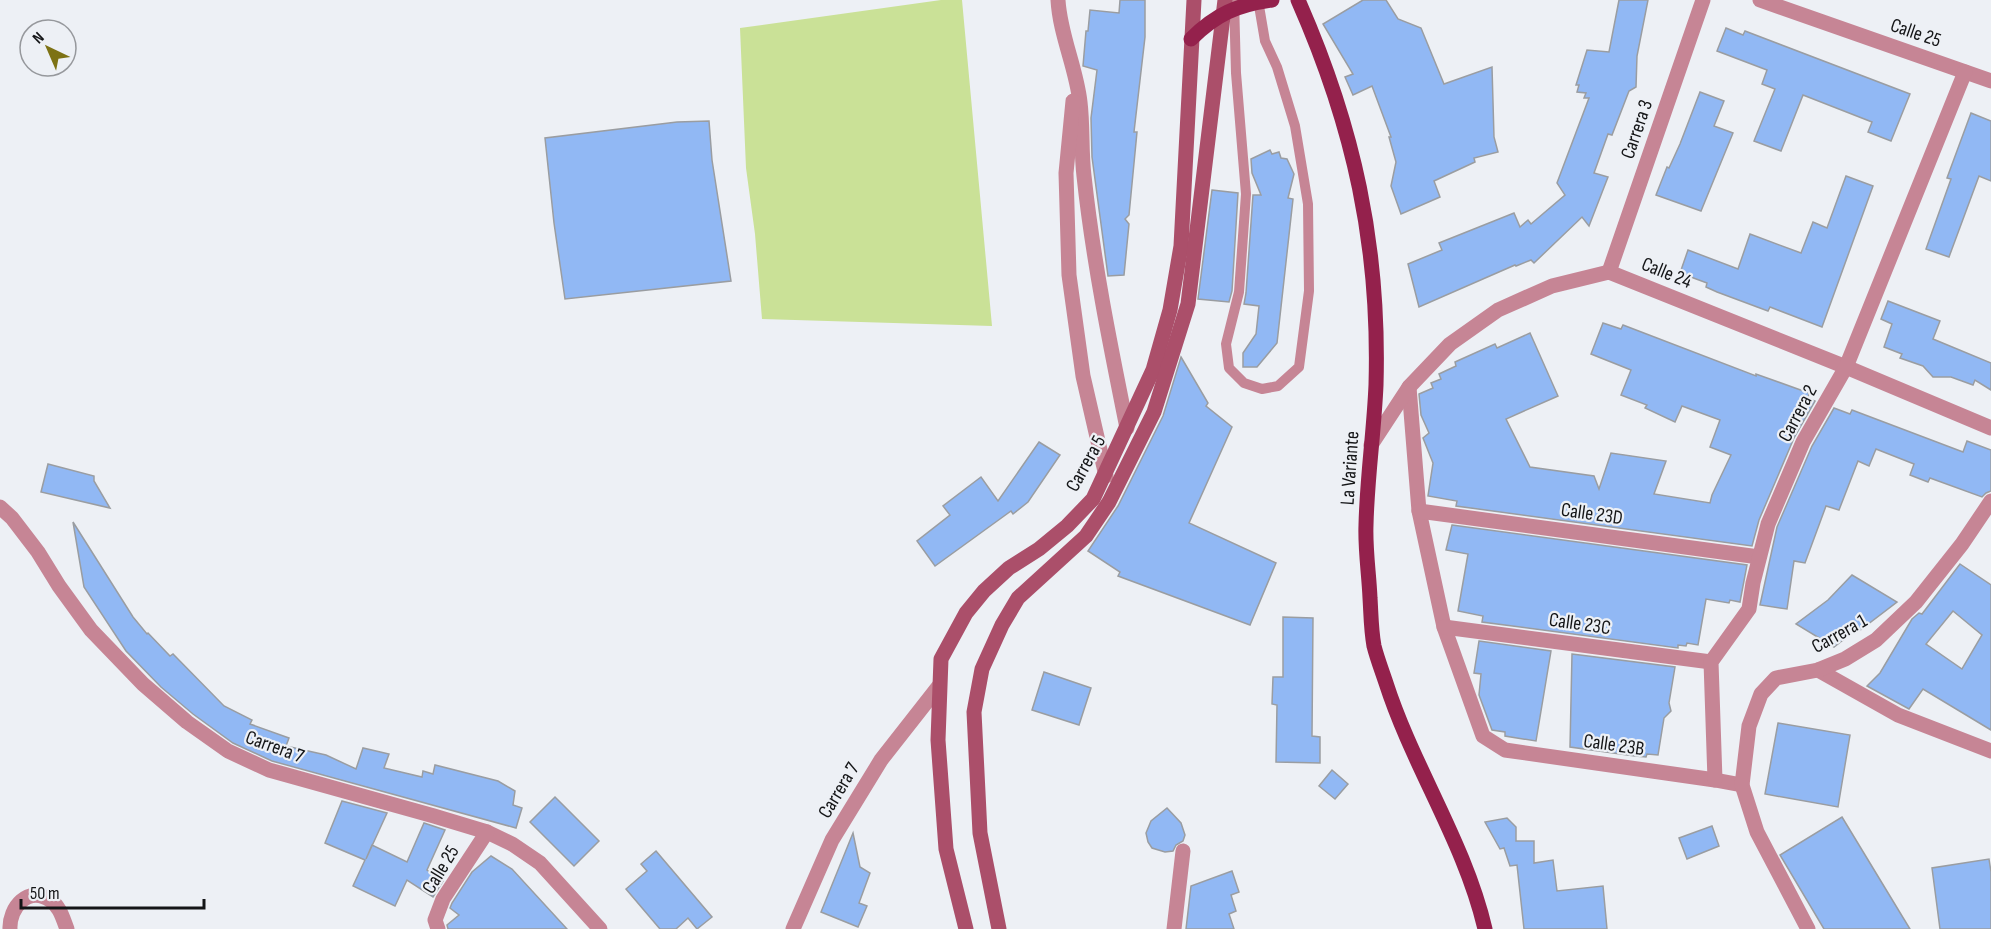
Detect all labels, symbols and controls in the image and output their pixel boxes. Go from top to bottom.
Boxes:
street label: Calle 25 [1887,13,1944,53]
north arrow [18,18,78,78]
text: N [29,28,48,48]
street label: Carrera 3 [1616,97,1658,162]
street label: Calle 24 [1638,252,1695,294]
street label: Carrera 2 [1773,381,1823,446]
street label: La Variante [1335,430,1365,506]
street label: Carrera 5 [1061,431,1111,496]
street label: Calle 23D [1559,498,1624,530]
street label: Calle 23C [1547,608,1612,640]
street label: Carrera 1 [1808,609,1871,659]
street label: Carrera 7 [242,725,307,769]
street label: Calle 23B [1582,729,1646,761]
street label: Carrera 7 [813,758,865,823]
street label: Calle 25 [417,841,465,898]
scale bar [21,872,204,910]
text: 50 m [30,883,60,904]

